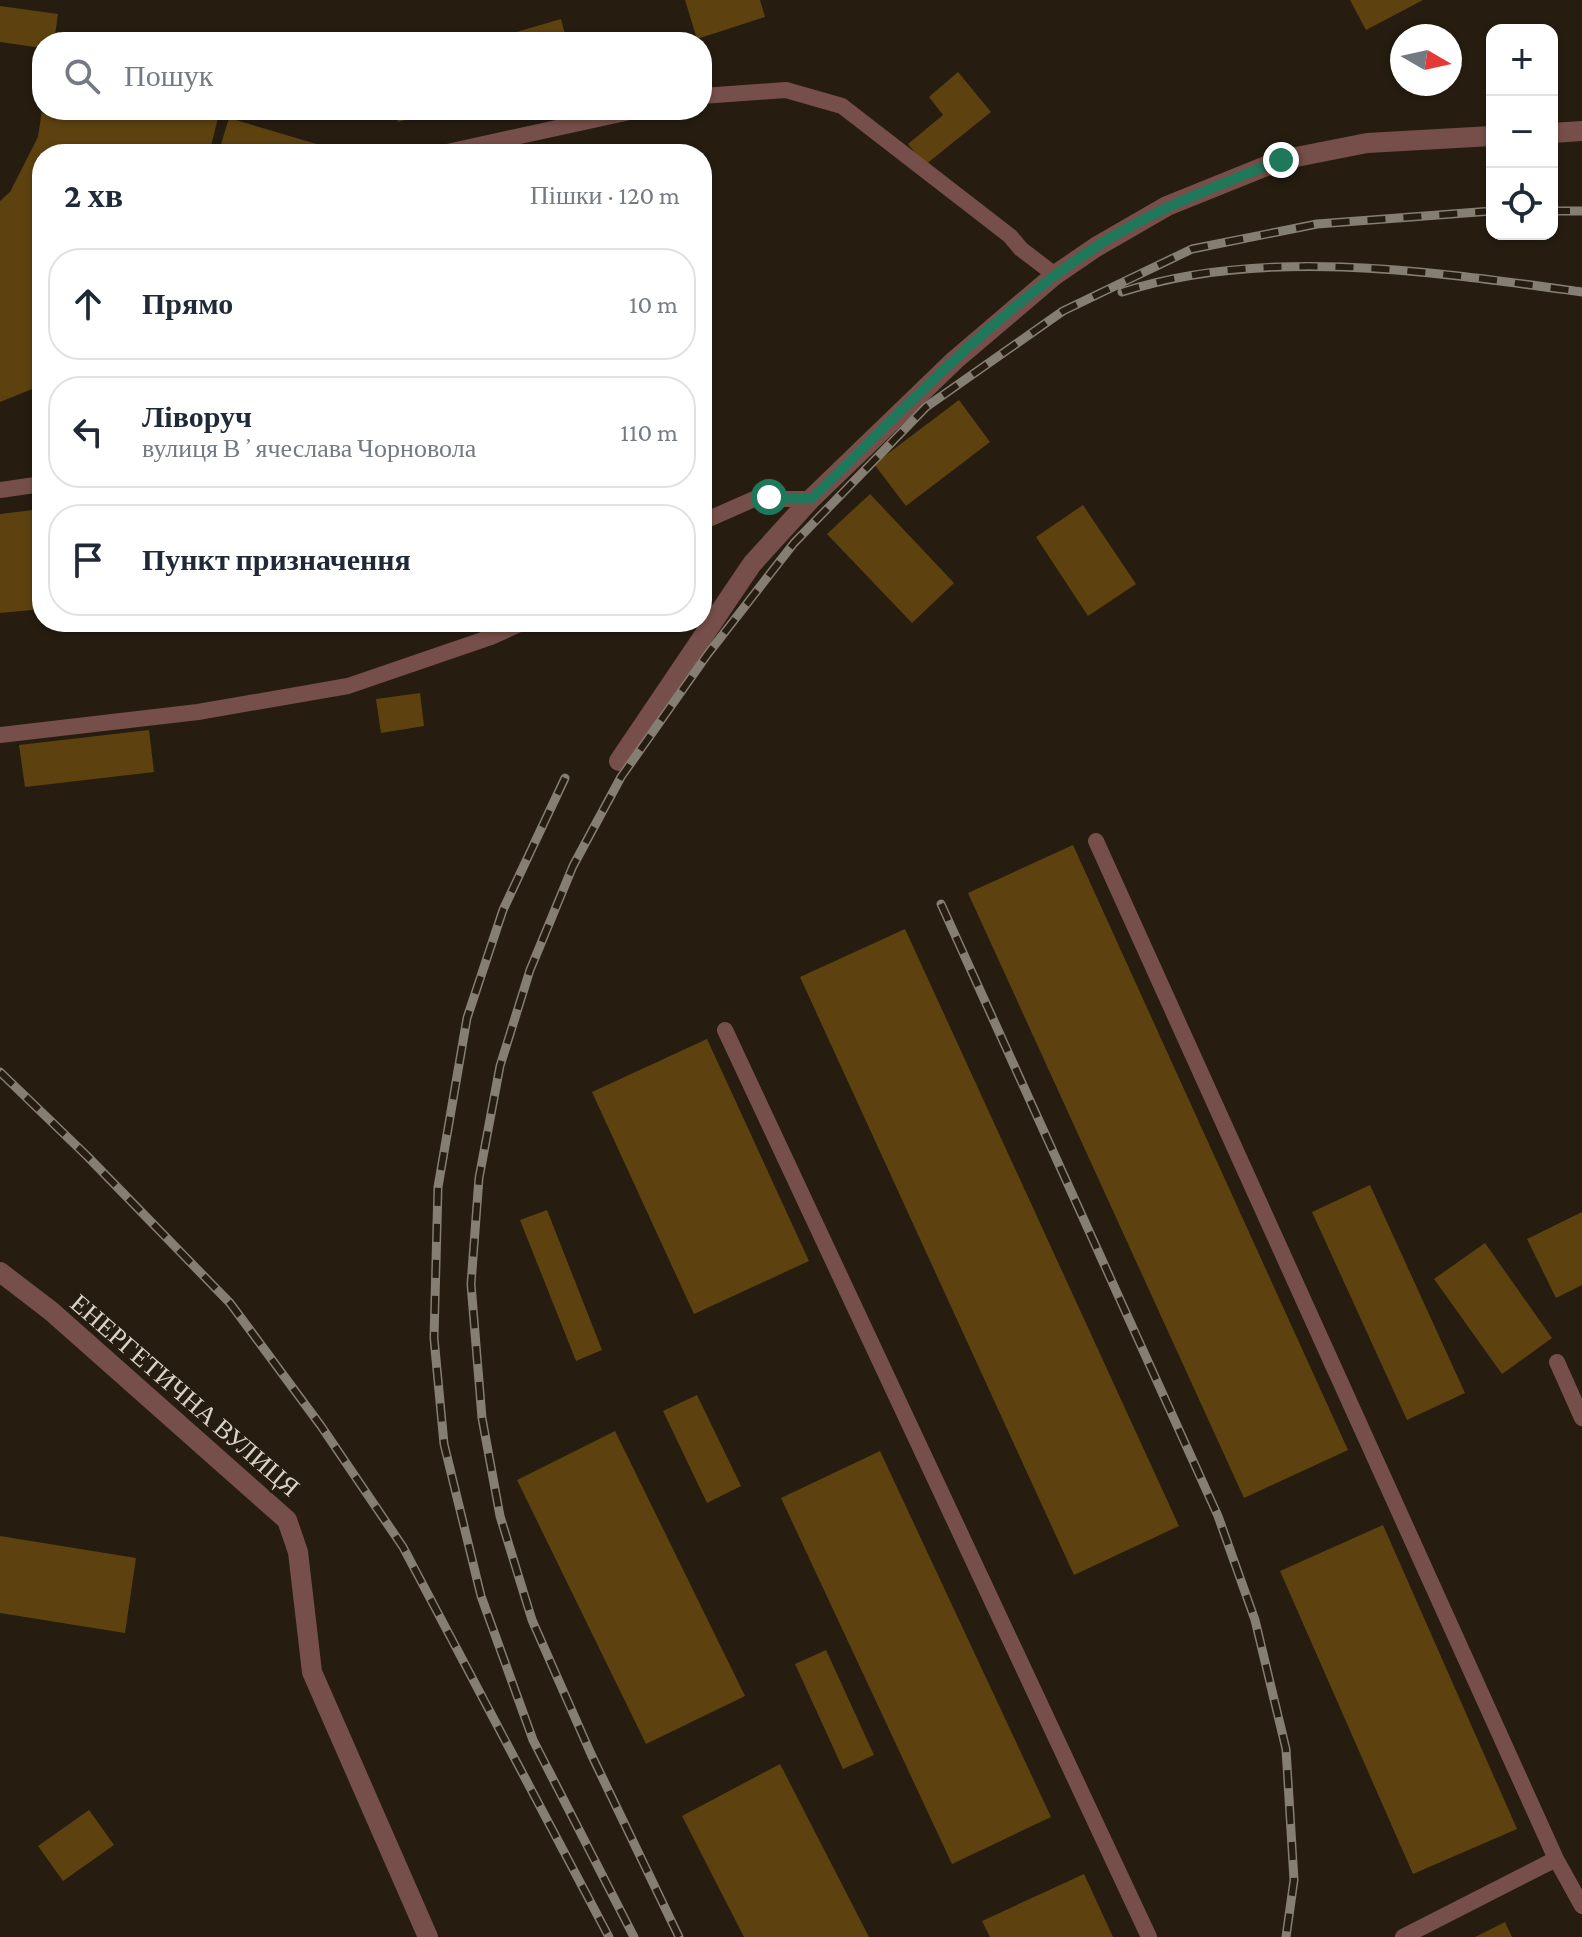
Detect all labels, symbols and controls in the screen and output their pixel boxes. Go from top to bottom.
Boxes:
north arrow [1390,24,1462,96]
map controls [1486,24,1558,240]
button: + [1486,24,1558,96]
search box [32,32,712,120]
icon: search [60,54,104,98]
text: Пошук [124,59,213,92]
button: − [1486,96,1558,168]
route end [1263,142,1299,178]
button: locate [1486,168,1558,240]
text: 2 хв [64,177,123,214]
text: Пішки · 120 m [530,181,680,210]
icon: ahead [66,282,110,326]
text: Прямо [142,287,233,320]
text: 10 m [629,290,678,319]
text: Ліворуч [142,400,252,433]
icon: left [66,410,110,454]
text: 110 m [620,418,678,447]
text: вулиця Вʼячеслава Чорновола [142,434,476,463]
route start [751,479,787,515]
icon: arrive [66,538,110,582]
text: Пункт призначення [142,543,411,576]
street label: ЕНЕРГЕТИЧНА ВУЛИЦЯ [65,1288,305,1502]

